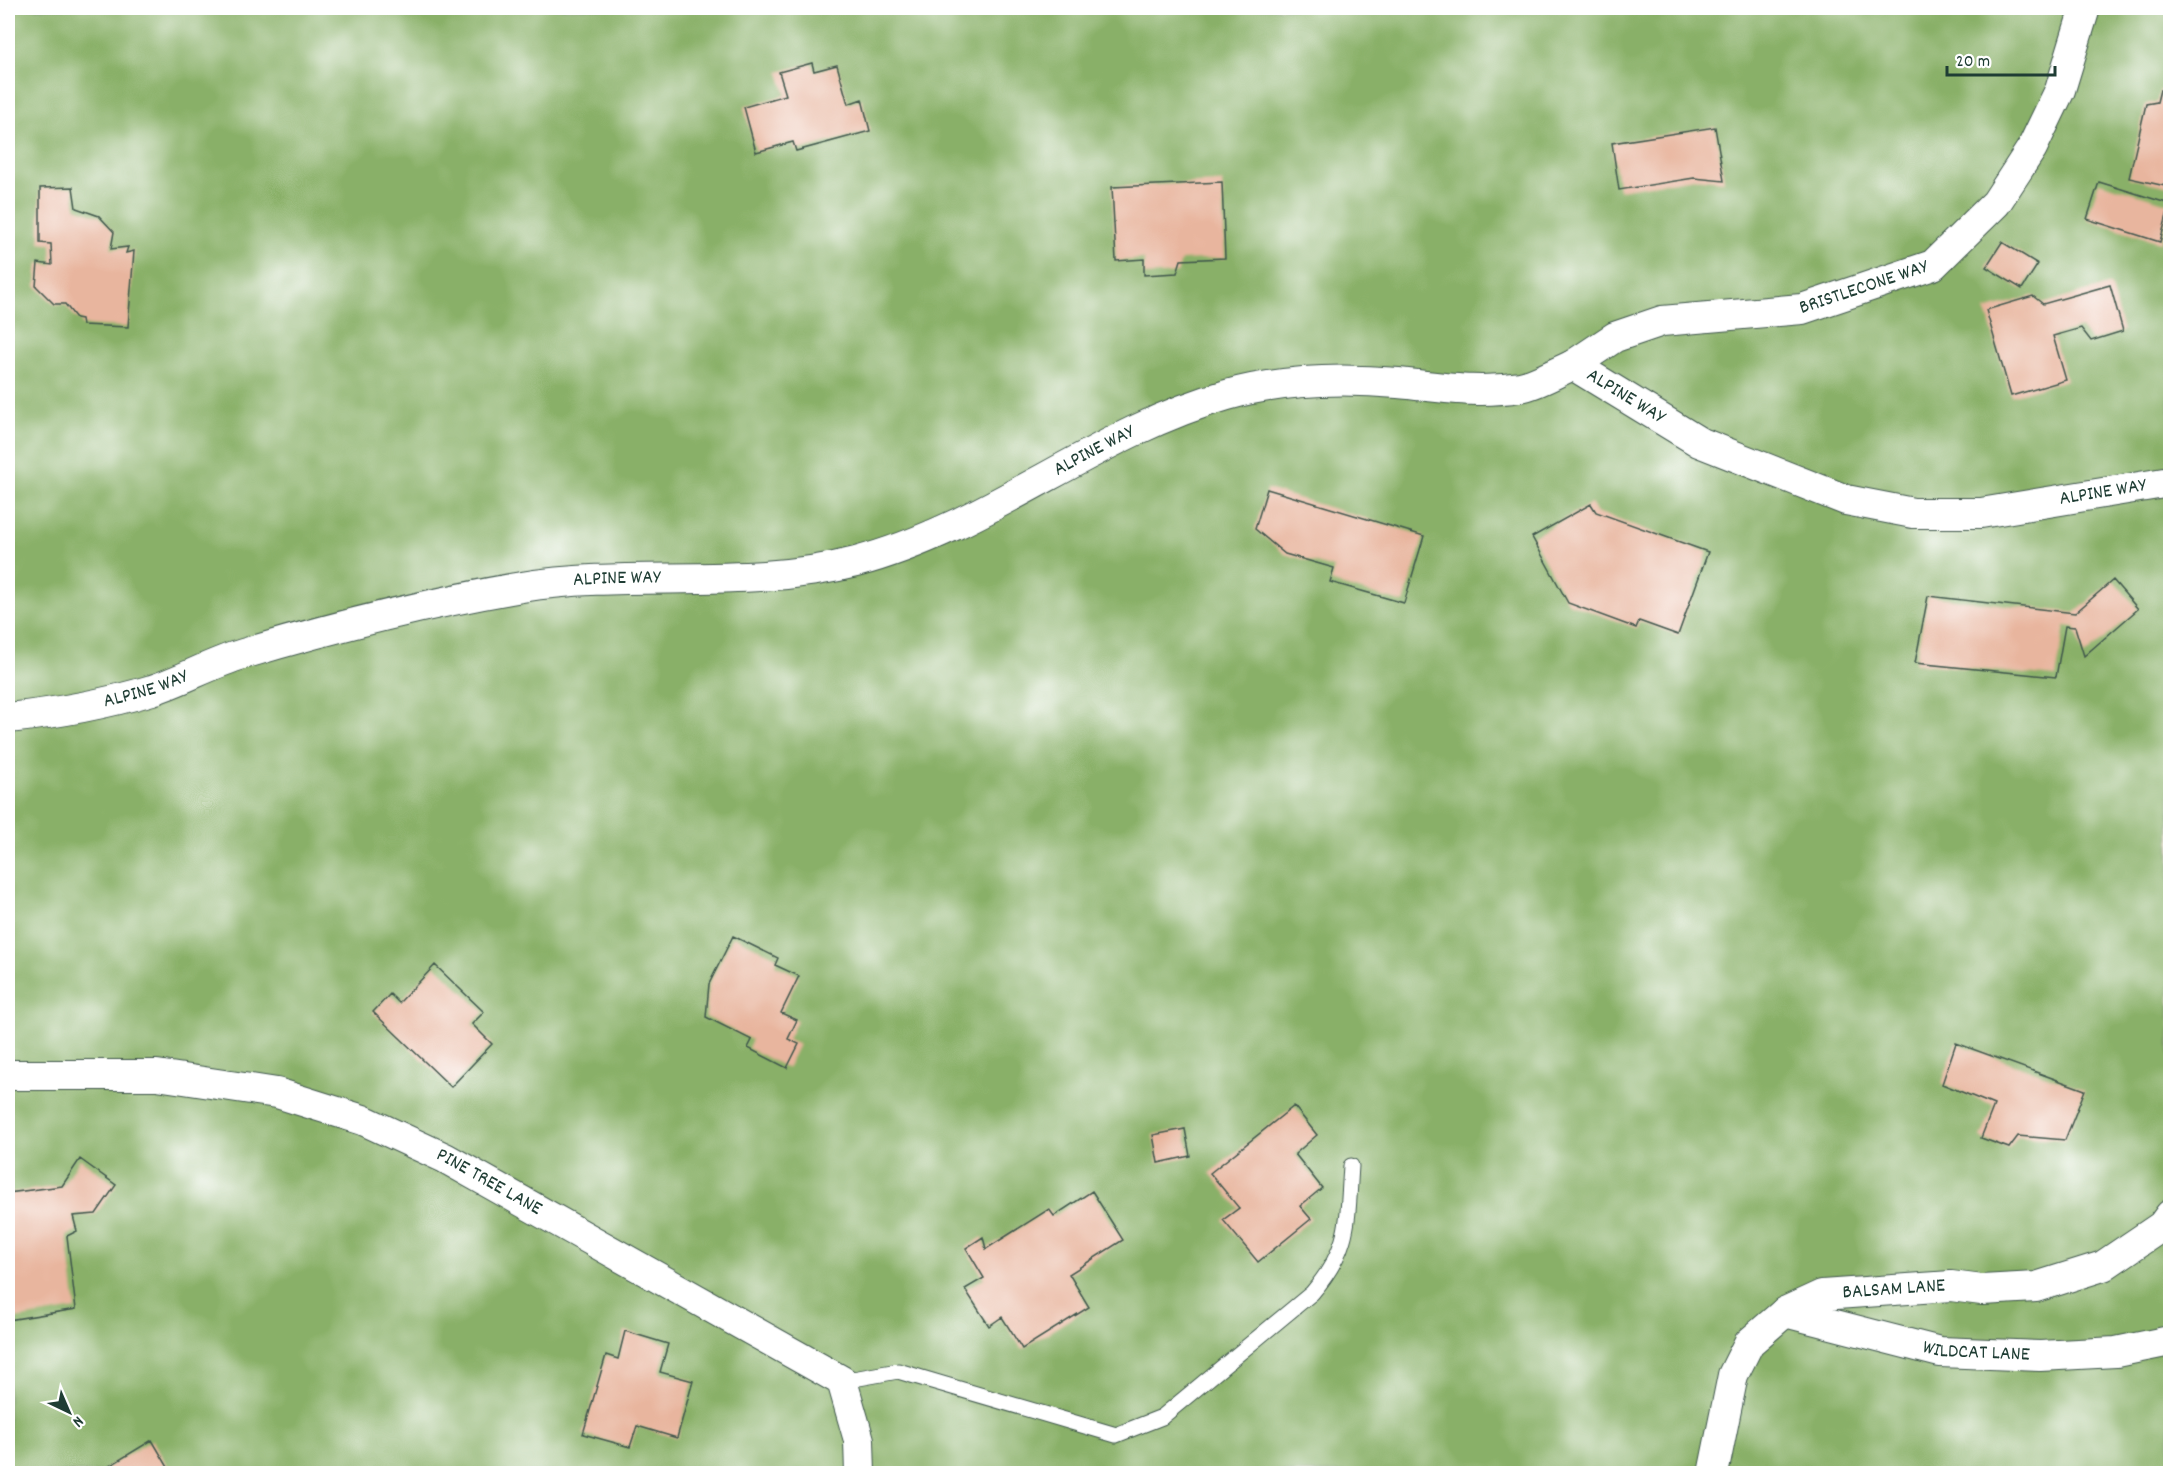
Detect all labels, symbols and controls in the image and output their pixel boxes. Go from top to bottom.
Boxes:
scale bar [1947,39,2055,77]
text: 20 m [1956,50,1990,75]
street label: BRISTLECONE WAY [1796,253,1933,323]
street label: ALPINE WAY [1581,362,1671,432]
street label: ALPINE WAY [1049,418,1140,484]
street label: ALPINE WAY [2057,472,2149,514]
street label: ALPINE WAY [572,564,661,595]
street label: ALPINE WAY [101,663,194,716]
street label: PINE TREE LANE [431,1142,547,1224]
street label: BALSAM LANE [1842,1272,1946,1308]
street label: WILDCAT LANE [1919,1334,2030,1370]
north arrow [39,1382,99,1442]
text: N [67,1410,89,1432]

